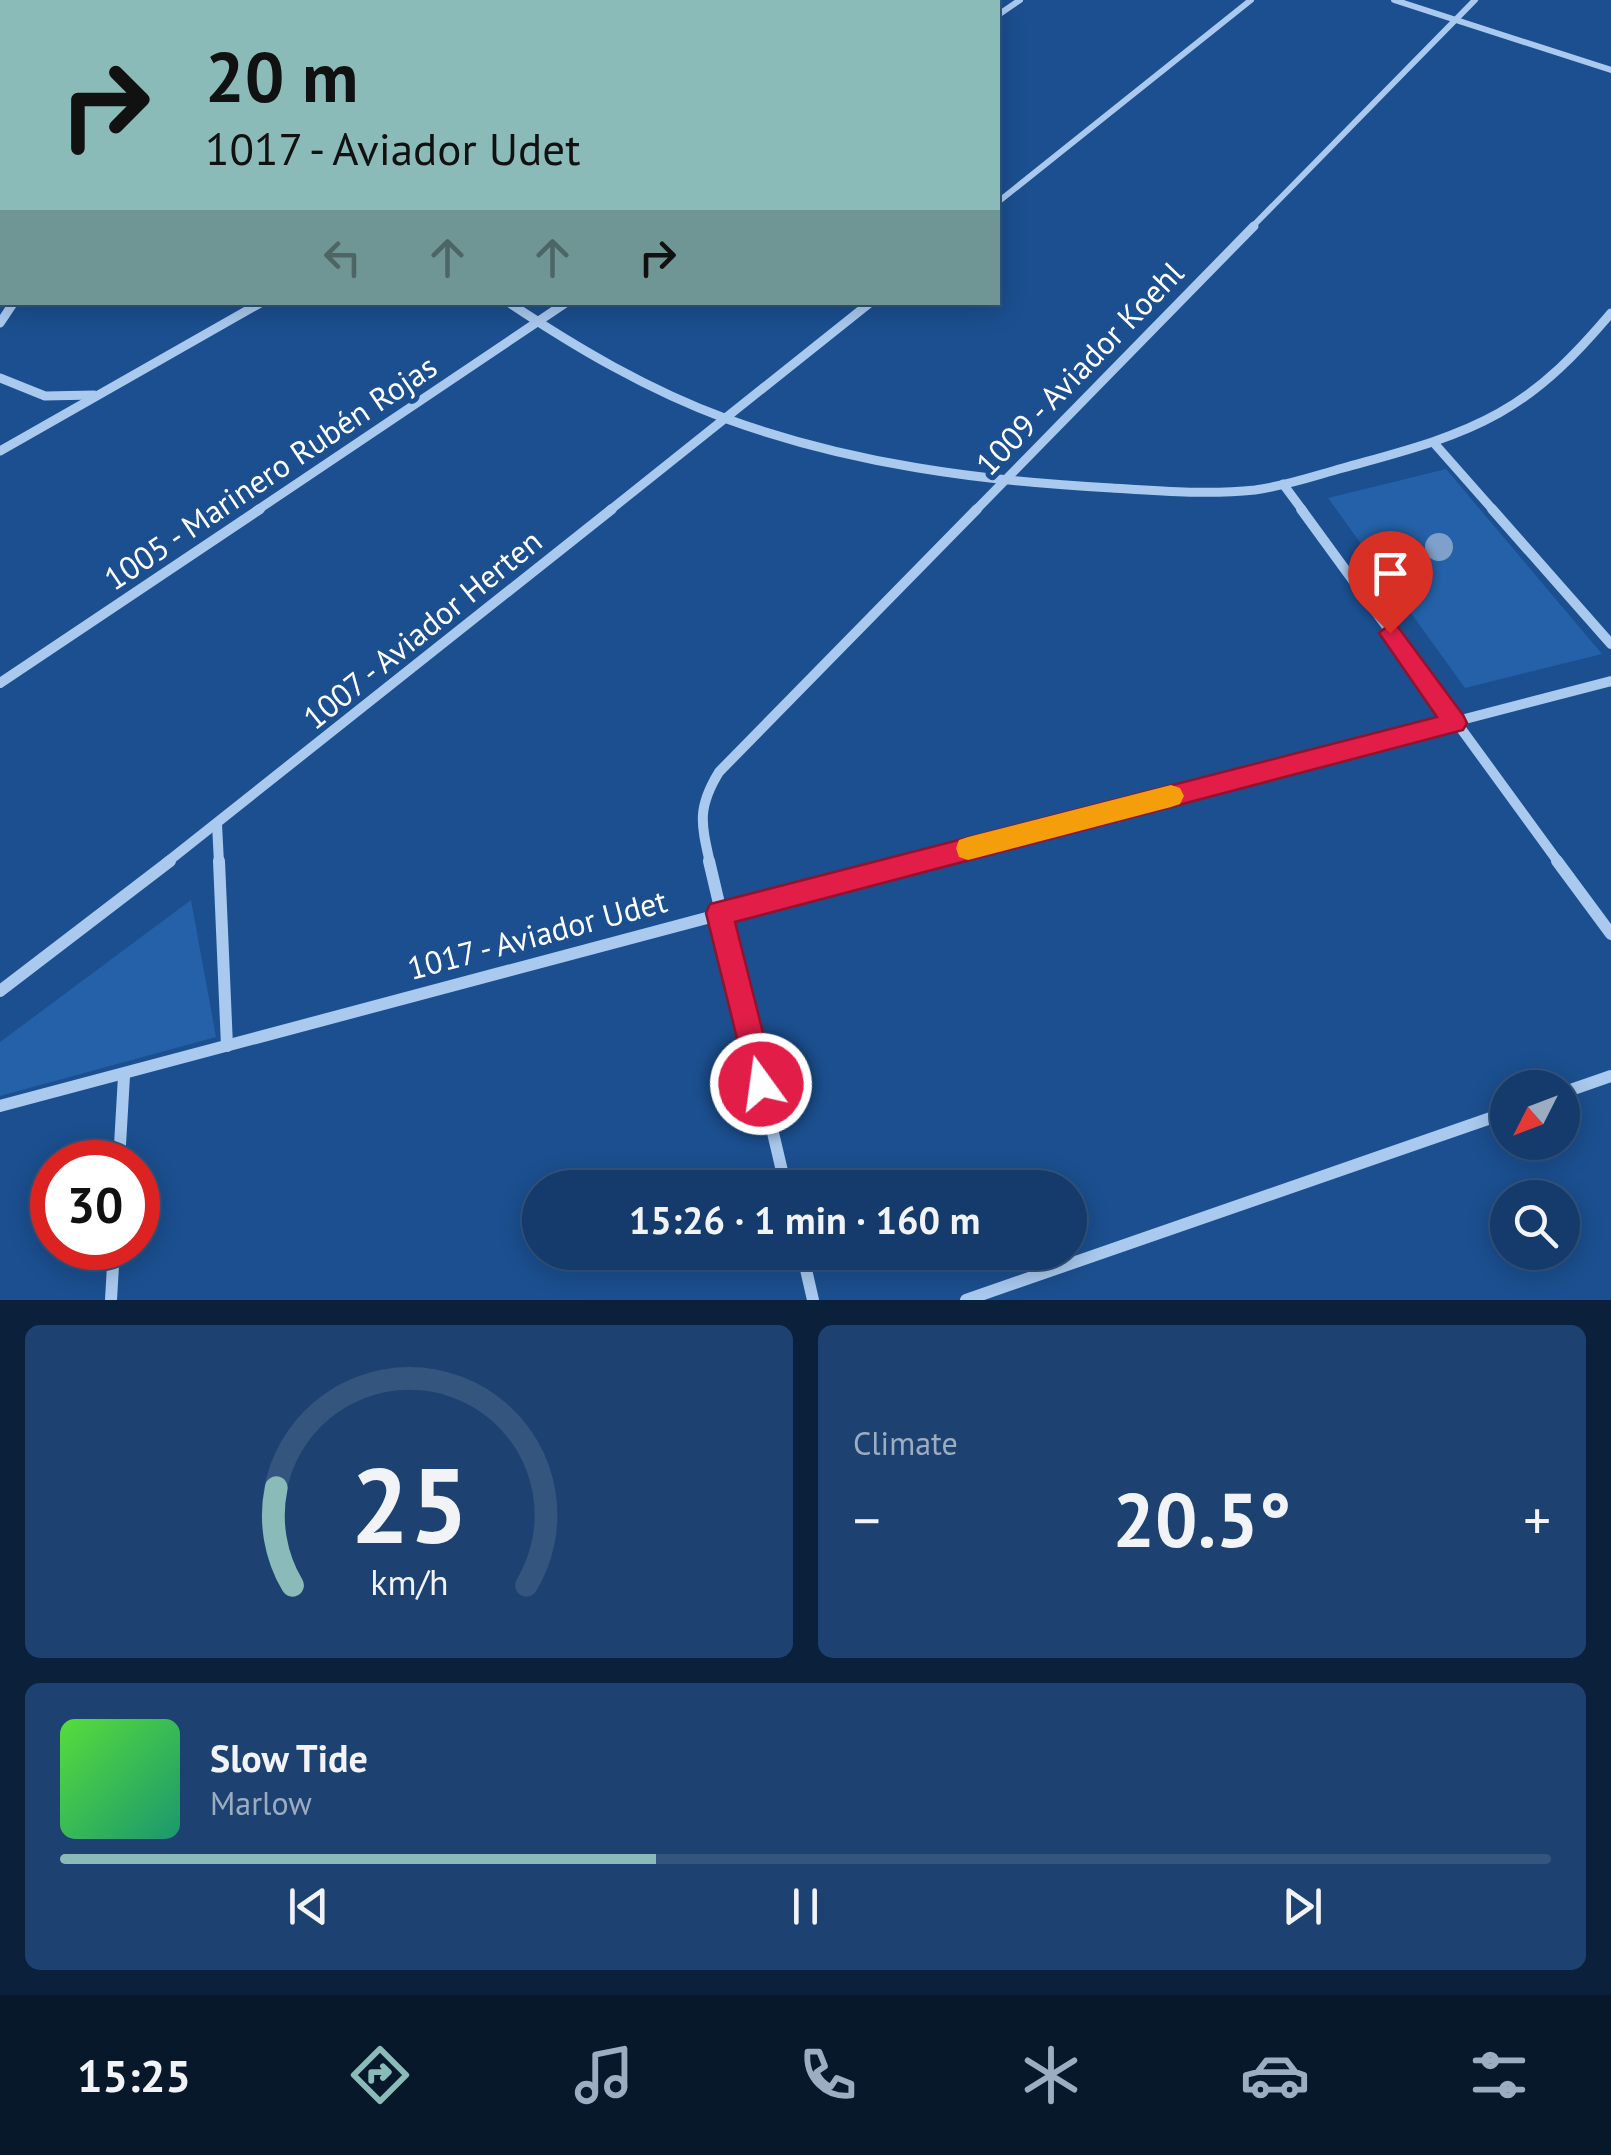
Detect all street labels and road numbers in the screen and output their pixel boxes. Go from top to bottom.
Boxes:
street label: 1009 - Aviador Koehl [966,252,1192,484]
street label: 1005 - Marinero Rubén Rojas [96,345,444,599]
street label: 1007 - Aviador Herten [294,520,550,738]
street label: 1017 - Aviador Udet [403,879,672,989]

